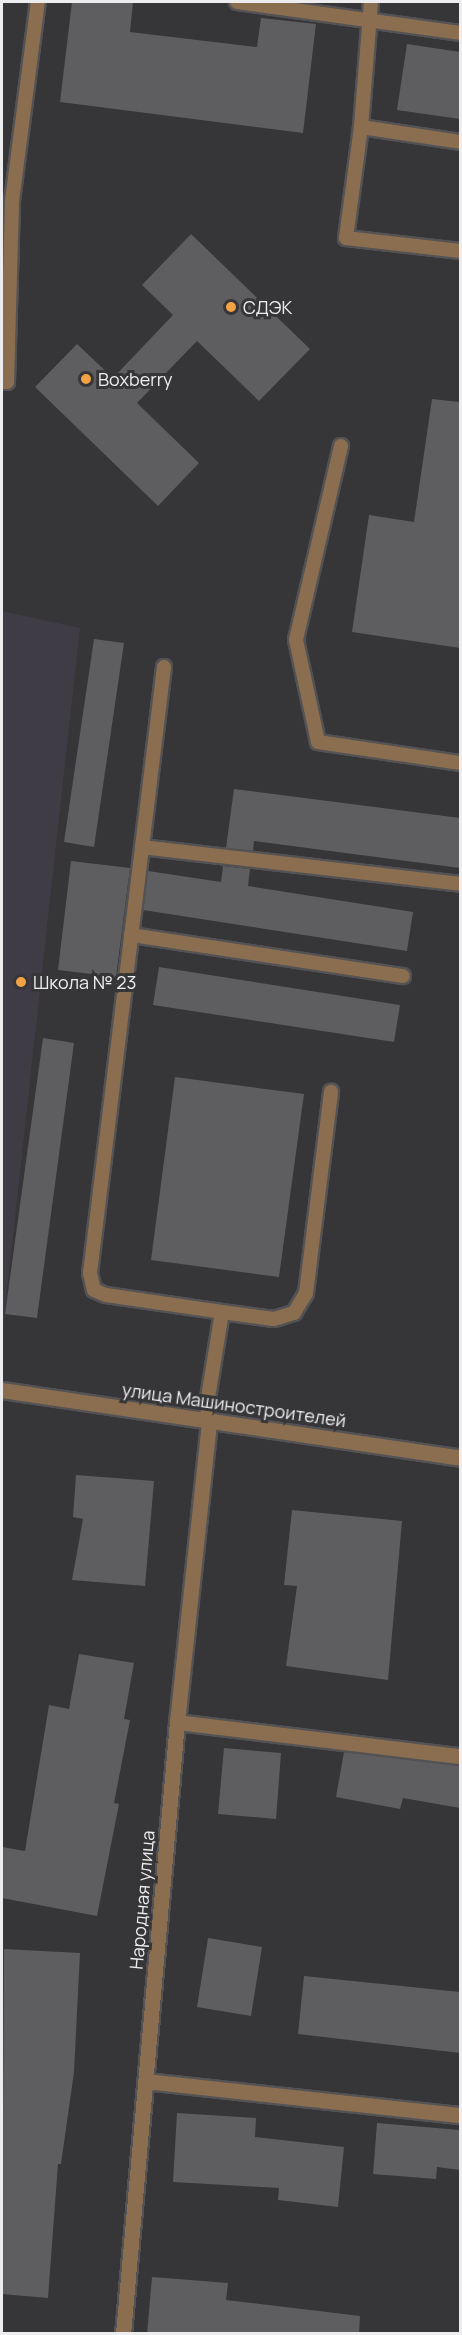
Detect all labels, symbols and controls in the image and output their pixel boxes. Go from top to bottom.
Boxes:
place label: СДЭК [243,296,292,318]
marker: СДЭК [224,300,238,314]
place label: Boxberry [98,368,173,390]
marker: Boxberry [79,372,93,386]
place label: Школа № 23 [33,971,136,993]
marker: Школа № 23 [14,975,28,989]
street label: улица Машиностроителей [121,1379,347,1431]
street label: Народная улица [125,1830,159,1970]

